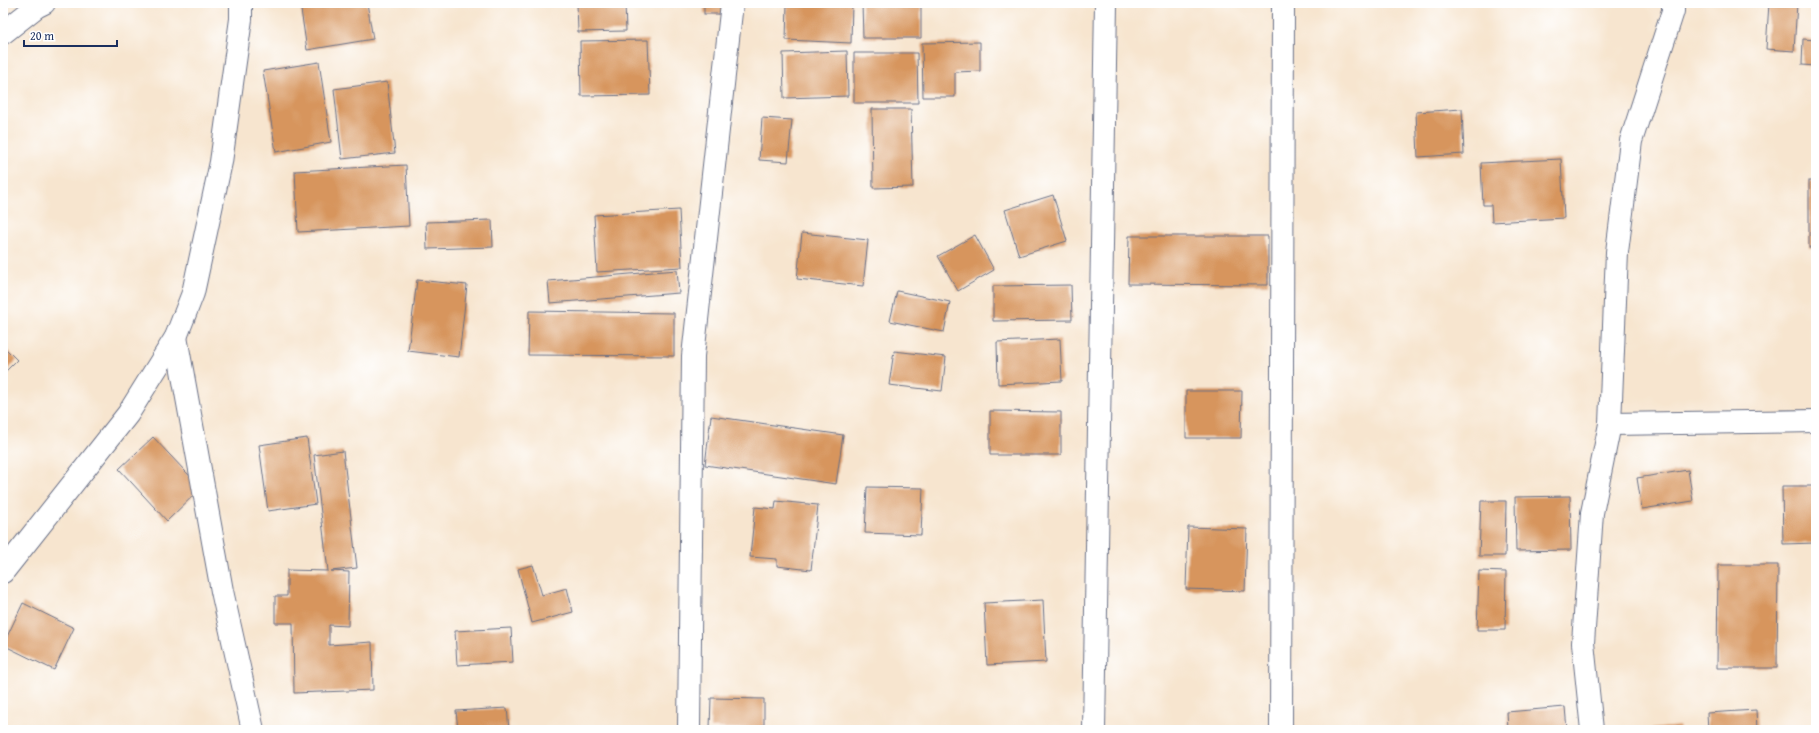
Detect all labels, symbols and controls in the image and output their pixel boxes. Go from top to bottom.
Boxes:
scale bar [24,22,117,48]
text: 20 m [30,27,54,44]

